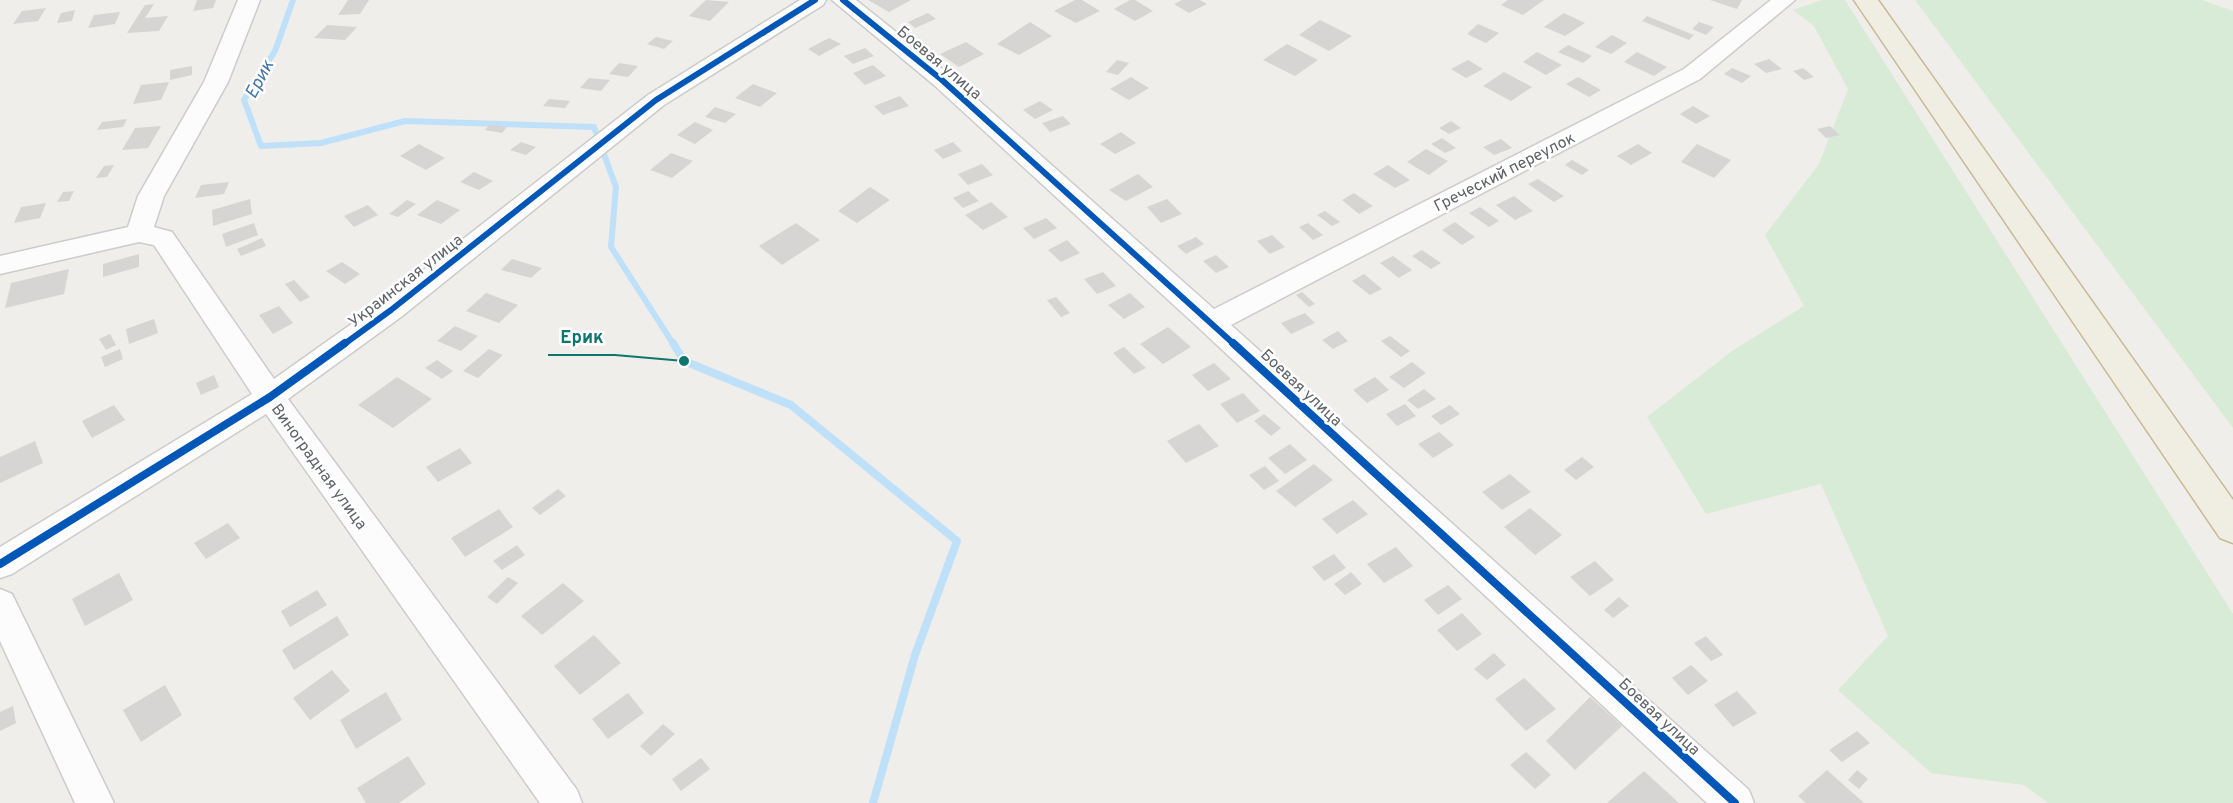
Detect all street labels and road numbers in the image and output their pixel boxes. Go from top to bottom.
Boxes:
street label: Боевая улица [892,22,985,105]
street label: Греческий переулок [1431,129,1579,217]
street label: Украинская улица [345,231,468,333]
street label: Боевая улица [1256,345,1346,431]
street label: Виноградная улица [266,400,371,534]
street label: Боевая улица [1614,674,1704,760]

